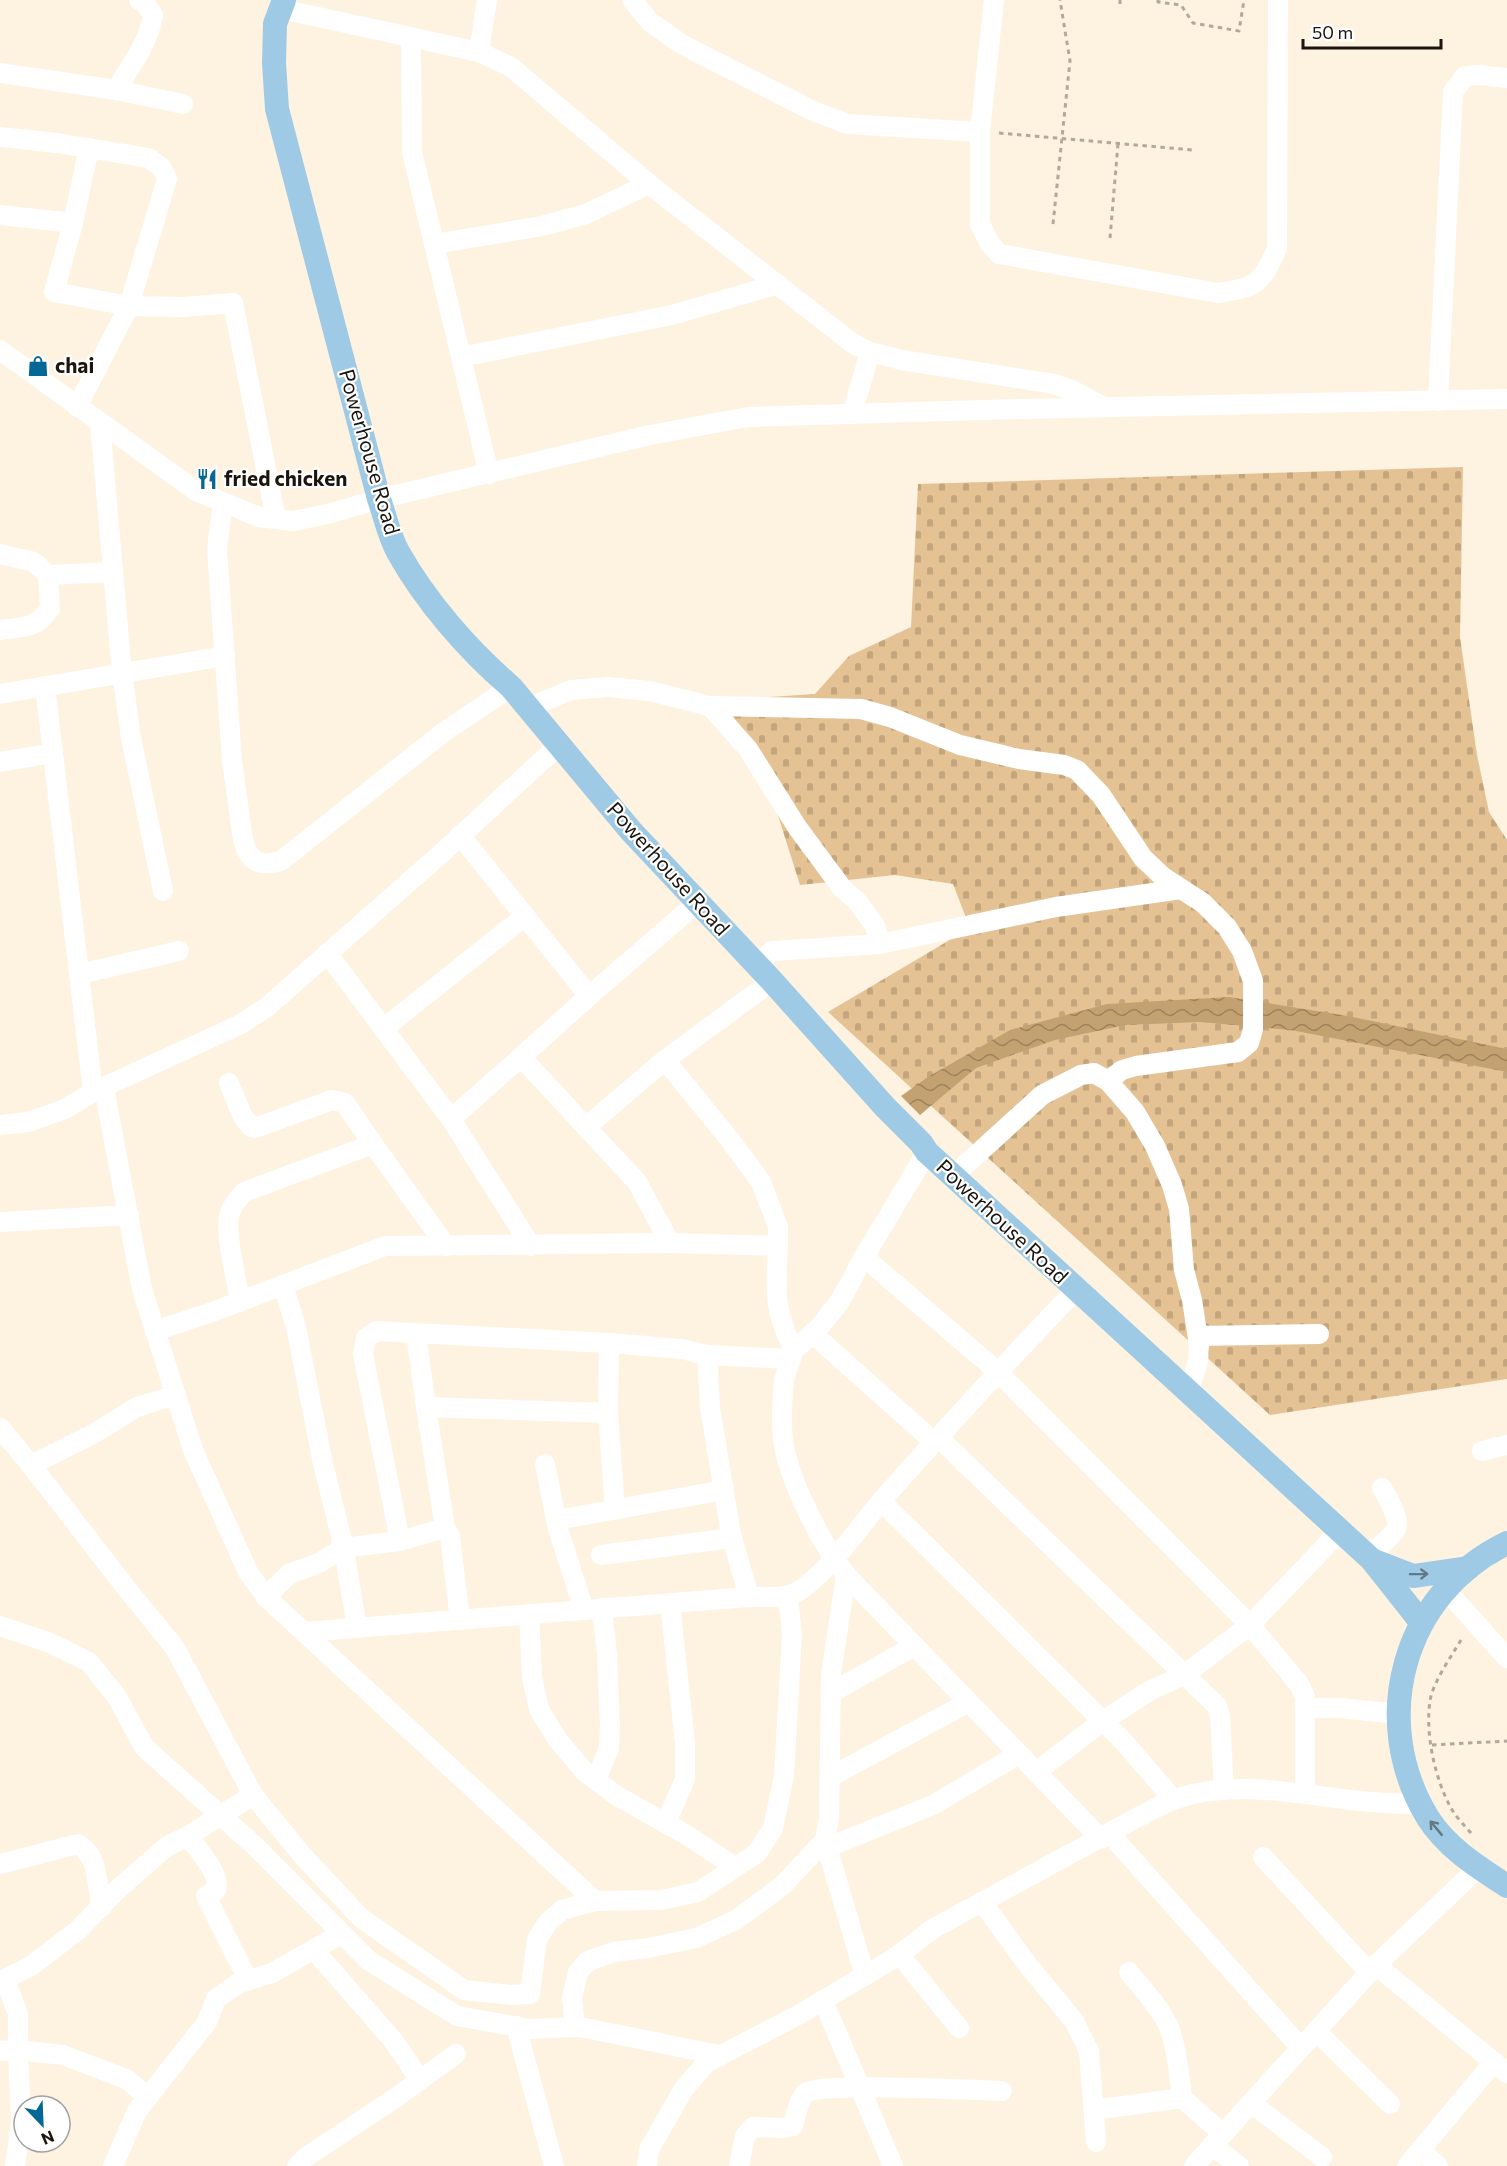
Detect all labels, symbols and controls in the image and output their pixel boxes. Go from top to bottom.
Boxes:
scale bar [1303,12,1441,50]
text: 50 m [1312,21,1353,43]
place label: chai [55,352,94,377]
shop icon: chai [26,354,50,378]
street label: Powerhouse Road [335,366,406,537]
place label: fried chicken [224,465,348,490]
restaurant icon: fried chicken [195,467,219,491]
street label: Powerhouse Road [603,796,736,940]
street label: Powerhouse Road [932,1153,1074,1288]
one-way arrow [1408,1568,1428,1580]
one-way arrow [1430,1820,1443,1836]
north arrow [12,2094,72,2154]
text: N [39,2127,57,2149]

